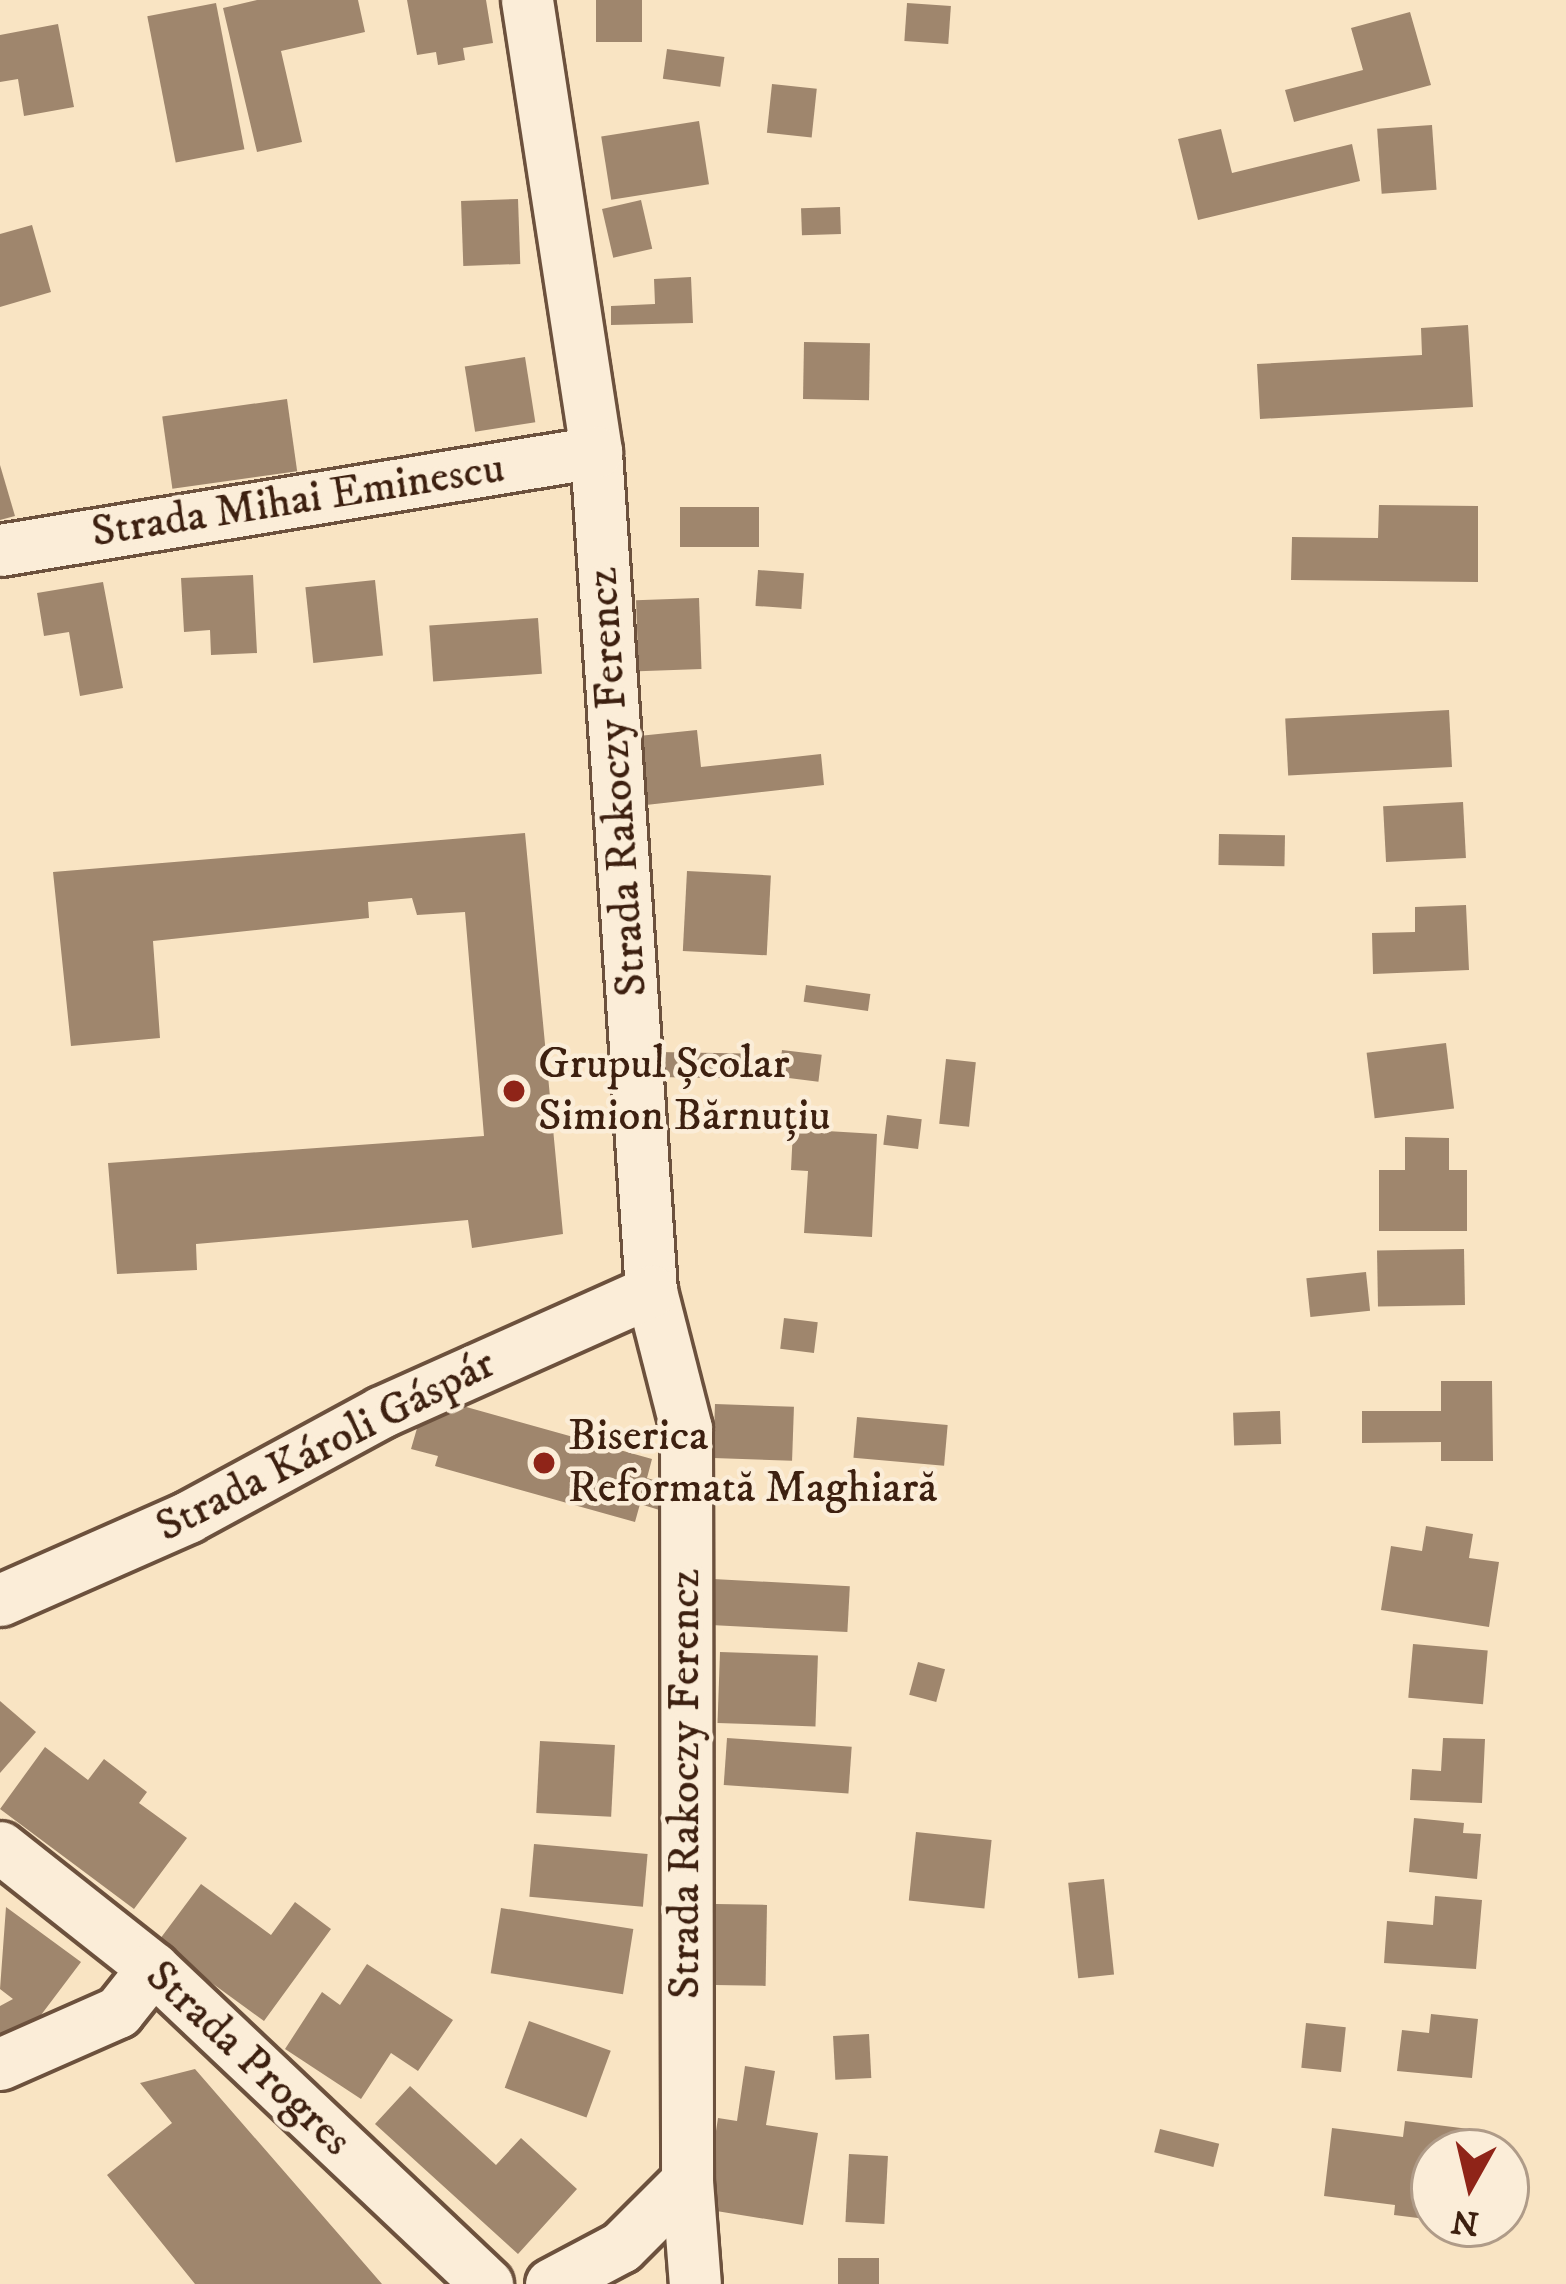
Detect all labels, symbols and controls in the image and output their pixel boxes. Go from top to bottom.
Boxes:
street label: Strada Mihai Eminescu [88,442,508,560]
street label: Strada Rakoczy Ferencz [576,565,660,999]
place label: Grupul Școlar Simion Bărnuțiu [538,1038,831,1144]
marker: Grupul Școlar Simion Bărnuțiu [501,1078,527,1104]
street label: Strada Károli Gáspár [148,1337,504,1555]
place label: Biserica Reformată Maghiară [568,1410,937,1516]
marker: Biserica Reformată Maghiară [531,1450,557,1476]
street label: Strada Rakoczy Ferencz [659,1569,713,1999]
street label: Strada Progres [134,1950,362,2168]
north arrow [1410,2128,1530,2248]
text: N [1449,2199,1482,2243]

